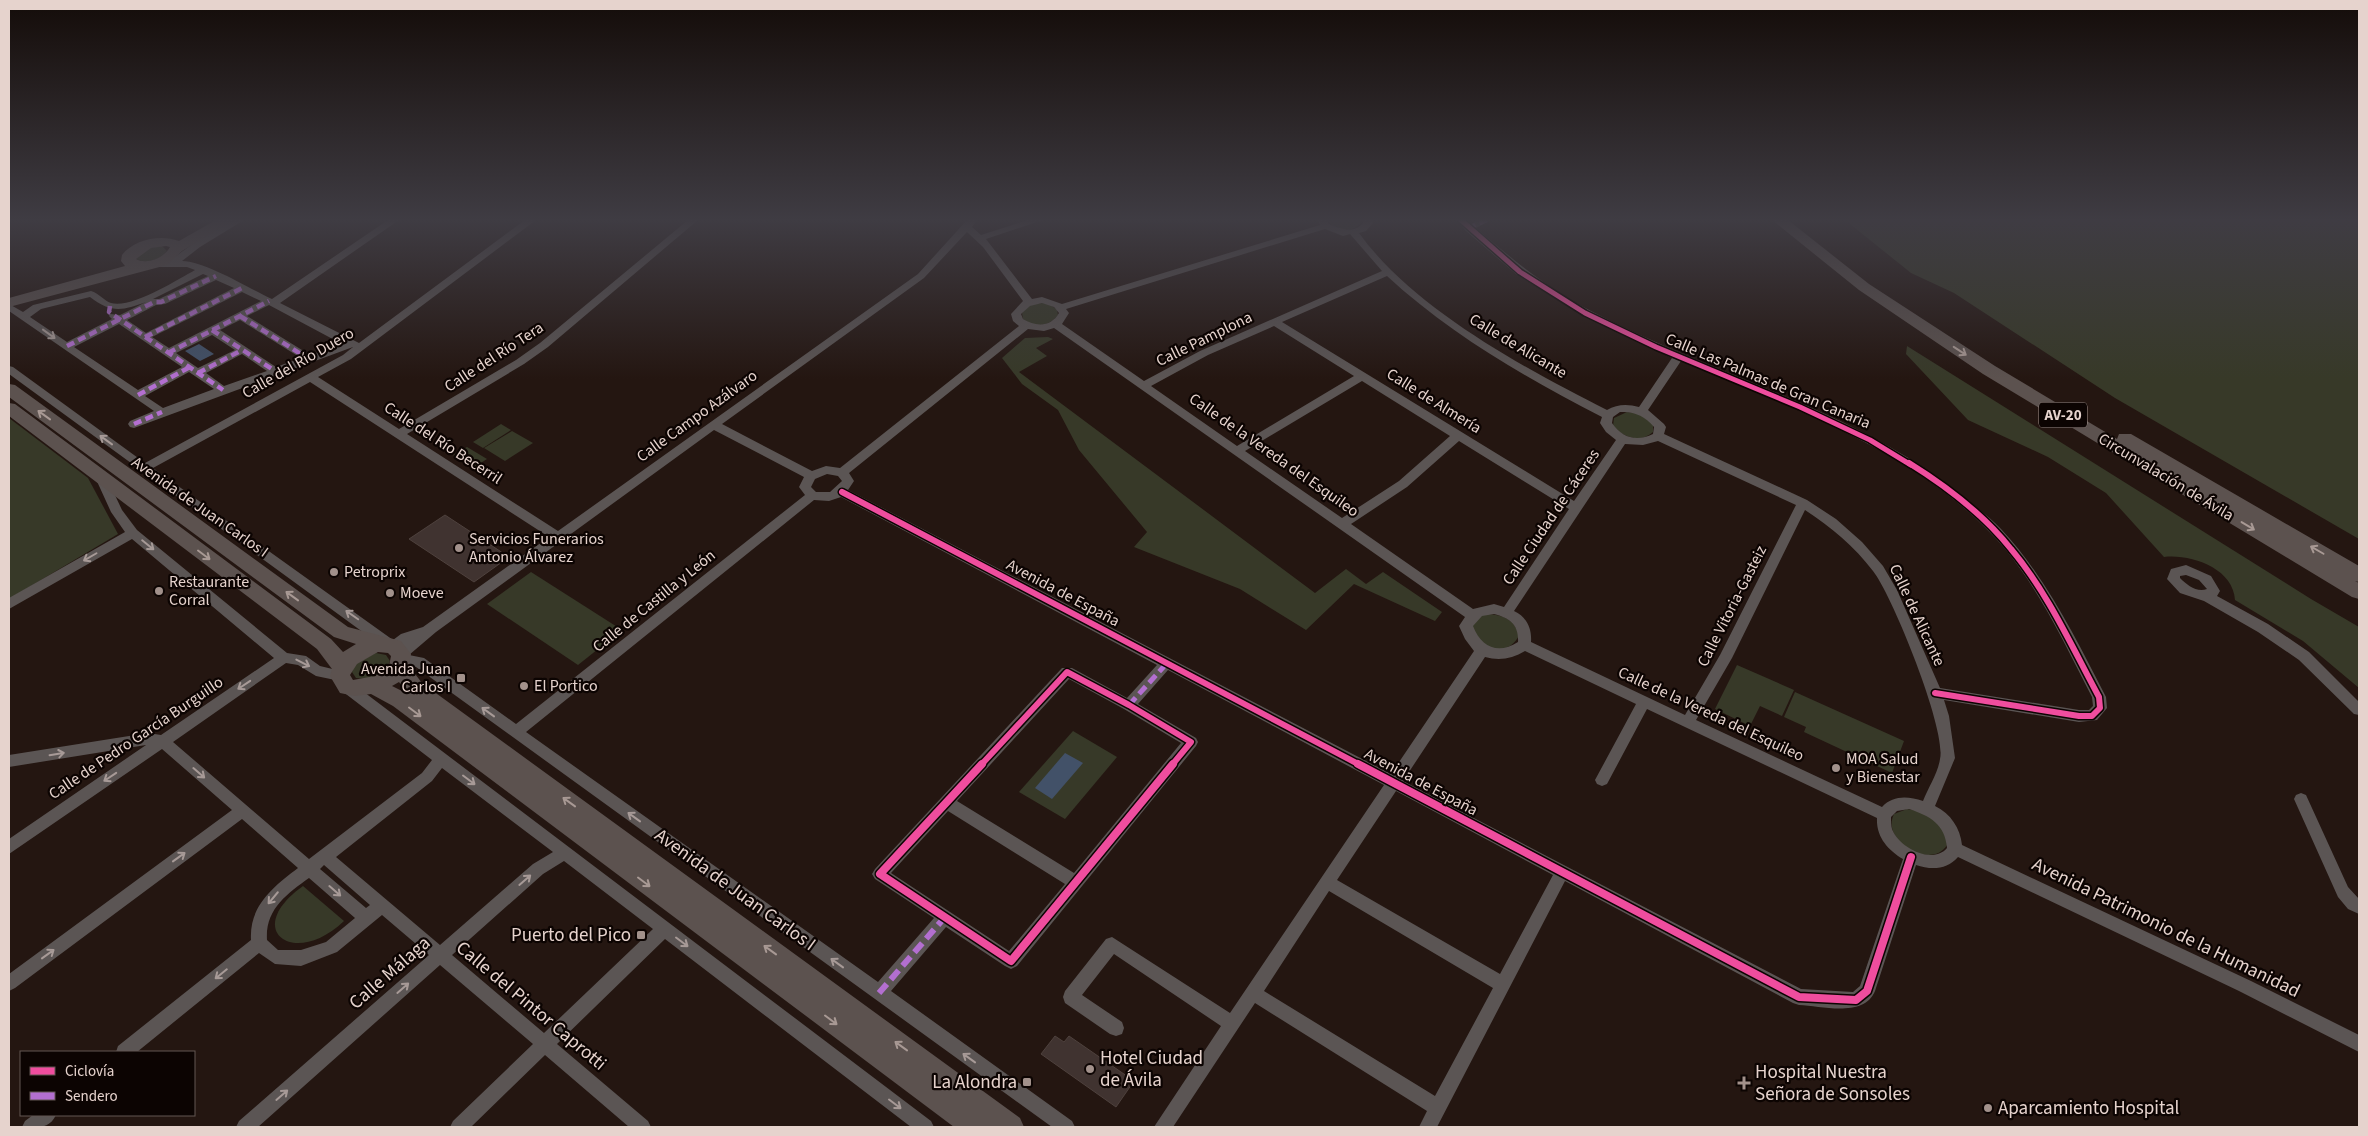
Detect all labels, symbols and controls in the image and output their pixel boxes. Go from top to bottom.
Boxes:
street label: Calle Pamplona [1152,306,1256,372]
street label: Calle de Alicante [1465,308,1571,384]
street label: Calle del Río Tera [440,317,548,397]
street label: Calle del Río Duero [238,322,358,404]
street label: Calle Las Palmas de Gran Canaria [1662,328,1874,434]
one-way arrow [42,329,56,339]
one-way arrow [1953,346,1967,356]
street label: Calle de Almería [1382,363,1486,439]
street label: Calle Campo Azálvaro [632,365,762,467]
street label: Calle de la Vereda del Esquileo [1185,388,1363,522]
street label: Calle del Río Becerril [380,397,506,489]
road number: AV-20 [2039,402,2087,428]
one-way arrow [37,410,51,420]
street label: Circunvalación de Ávila [2094,428,2238,526]
one-way arrow [99,435,113,445]
street label: Calle Ciudad de Cáceres [1497,445,1605,589]
street label: Avenida de Juan Carlos I [127,451,273,563]
one-way arrow [2241,522,2255,532]
place label: Servicios Funerarios Antonio Álvarez [469,528,604,568]
one-way arrow [141,540,154,551]
street label: Calle Vitoria-Gasteiz [1692,541,1772,670]
marker: Servicios Funerarios Antonio Álvarez [453,542,465,554]
street label: Calle de Castilla y León [588,544,720,658]
one-way arrow [2311,545,2325,555]
one-way arrow [196,549,210,560]
one-way arrow [84,553,98,563]
street label: Avenida de España [1002,554,1124,632]
street label: Calle de Alicante [1884,560,1950,670]
place label: Petroprix [344,561,405,583]
marker: Petroprix [328,566,340,578]
place label: Restaurante Corral [169,571,249,611]
place label: Moeve [400,582,444,604]
marker: Restaurante Corral [153,585,165,597]
marker: Moeve [384,587,396,599]
one-way arrow [285,591,299,601]
one-way arrow [345,610,359,620]
one-way arrow [296,658,311,668]
place label: Avenida Juan Carlos I [361,658,451,698]
street label: Calle de la Vereda del Esquileo [1614,661,1808,767]
street label: Calle de Pedro García Burguillo [44,671,228,805]
marker: Avenida Juan Carlos I [455,672,467,684]
place label: El Portico [534,675,598,697]
one-way arrow [237,680,251,690]
marker: El Portico [518,680,530,692]
one-way arrow [408,706,421,717]
one-way arrow [481,707,495,717]
street label: Avenida de España [1360,743,1482,821]
one-way arrow [49,748,65,758]
place label: MOA Salud y Bienestar [1846,748,1920,788]
marker: MOA Salud y Bienestar [1830,762,1842,774]
one-way arrow [192,768,205,779]
one-way arrow [103,772,117,782]
one-way arrow [462,775,476,785]
one-way arrow [562,797,576,807]
one-way arrow [627,812,641,822]
street label: Avenida de Juan Carlos I [649,822,821,958]
street label: Avenida Patrimonio de la Humanidad [2027,851,2305,1005]
one-way arrow [172,852,185,863]
one-way arrow [519,874,532,886]
one-way arrow [637,876,650,887]
one-way arrow [328,885,341,896]
one-way arrow [268,892,279,905]
place label: Puerto del Pico [511,922,631,949]
marker: Puerto del Pico [635,929,647,941]
street label: Calle Málaga [343,930,437,1016]
street label: Calle del Pintor Caprotti [450,935,612,1077]
one-way arrow [675,937,689,947]
one-way arrow [763,945,777,955]
one-way arrow [41,949,55,959]
one-way arrow [830,958,844,968]
one-way arrow [215,968,228,979]
one-way arrow [397,982,410,993]
one-way arrow [824,1015,838,1025]
one-way arrow [895,1041,908,1052]
place label: Hotel Ciudad de Ávila [1100,1045,1203,1094]
legend [20,1051,195,1116]
one-way arrow [962,1053,976,1063]
place label: Hospital Nuestra Señora de Sonsoles [1755,1059,1910,1108]
text: Ciclovía [65,1061,114,1082]
marker: Hotel Ciudad de Ávila [1084,1063,1096,1075]
place label: La Alondra [932,1069,1017,1096]
marker: La Alondra [1021,1076,1033,1088]
marker: Hospital Nuestra Señora de Sonsoles [1737,1076,1751,1090]
text: Sendero [65,1086,118,1107]
one-way arrow [275,1089,288,1101]
place label: Aparcamiento Hospital [1998,1095,2180,1122]
one-way arrow [888,1099,902,1109]
marker: Aparcamiento Hospital [1982,1102,1994,1114]

